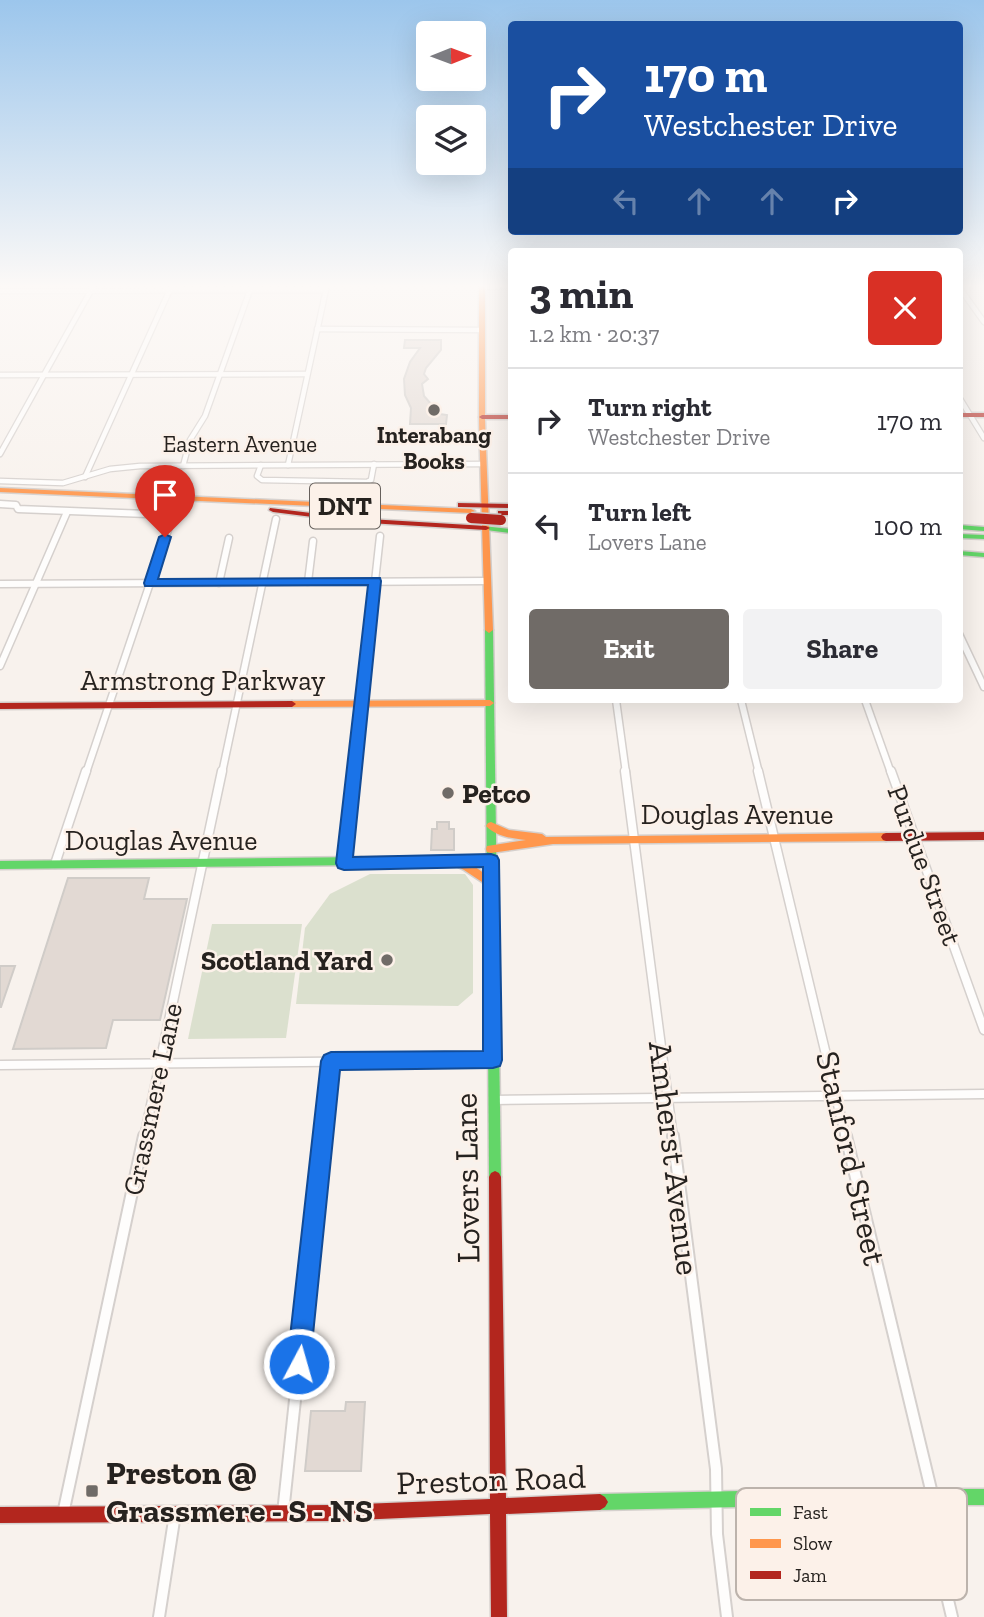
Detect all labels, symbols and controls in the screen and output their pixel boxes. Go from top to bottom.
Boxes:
north arrow [416,21,486,91]
map controls [416,21,486,175]
text: 170 m [644,46,767,105]
icon: right [529,49,620,140]
button: layers [416,105,486,175]
text: Westchester Drive [644,106,898,144]
icon: left [607,182,645,220]
icon: ahead [680,182,718,220]
icon: ahead [753,182,791,220]
icon: right [826,182,864,220]
text: 3 min [529,268,634,319]
button: close [868,271,942,345]
text: 1.2 km · 20:37 [529,320,659,348]
text: Turn right [588,391,711,423]
marker: Interabang Books [426,402,442,418]
icon: right [529,402,567,440]
text: 170 m [877,405,942,437]
place label: Interabang Books [377,421,491,475]
text: Westchester Drive [588,423,770,451]
street label: Eastern Avenue [163,430,317,458]
pin [135,465,195,537]
icon: arrive [146,476,184,514]
road number: DNT [310,484,380,528]
text: Turn left [588,496,691,528]
icon: left [529,507,567,545]
text: 100 m [874,510,942,542]
text: Lovers Lane [588,528,707,556]
button: Exit [529,609,729,689]
button: Share [743,609,942,689]
street label: Armstrong Parkway [81,664,326,697]
place label: Petco [462,777,531,810]
street label: Purdue Street [880,781,969,950]
marker: Petco [440,785,456,801]
street label: Douglas Avenue [641,798,833,831]
street label: Douglas Avenue [65,824,257,857]
place label: Scotland Yard [201,944,373,977]
marker: Scotland Yard [379,952,395,968]
street label: Grassmere Lane [116,1000,189,1198]
street label: Amherst Avenue [641,1039,708,1277]
street label: Stanford Street [808,1047,895,1270]
street label: Lovers Lane [446,1093,487,1263]
position arrow [262,1327,336,1401]
place label: Preston @ Grassmere - S - NS [106,1453,373,1530]
street label: Preston Road [396,1457,586,1502]
marker: Preston @ Grassmere - S - NS [84,1483,100,1499]
legend [736,1488,967,1600]
text: Fast [793,1501,828,1524]
text: Slow [793,1532,833,1555]
text: Jam [793,1564,827,1587]

